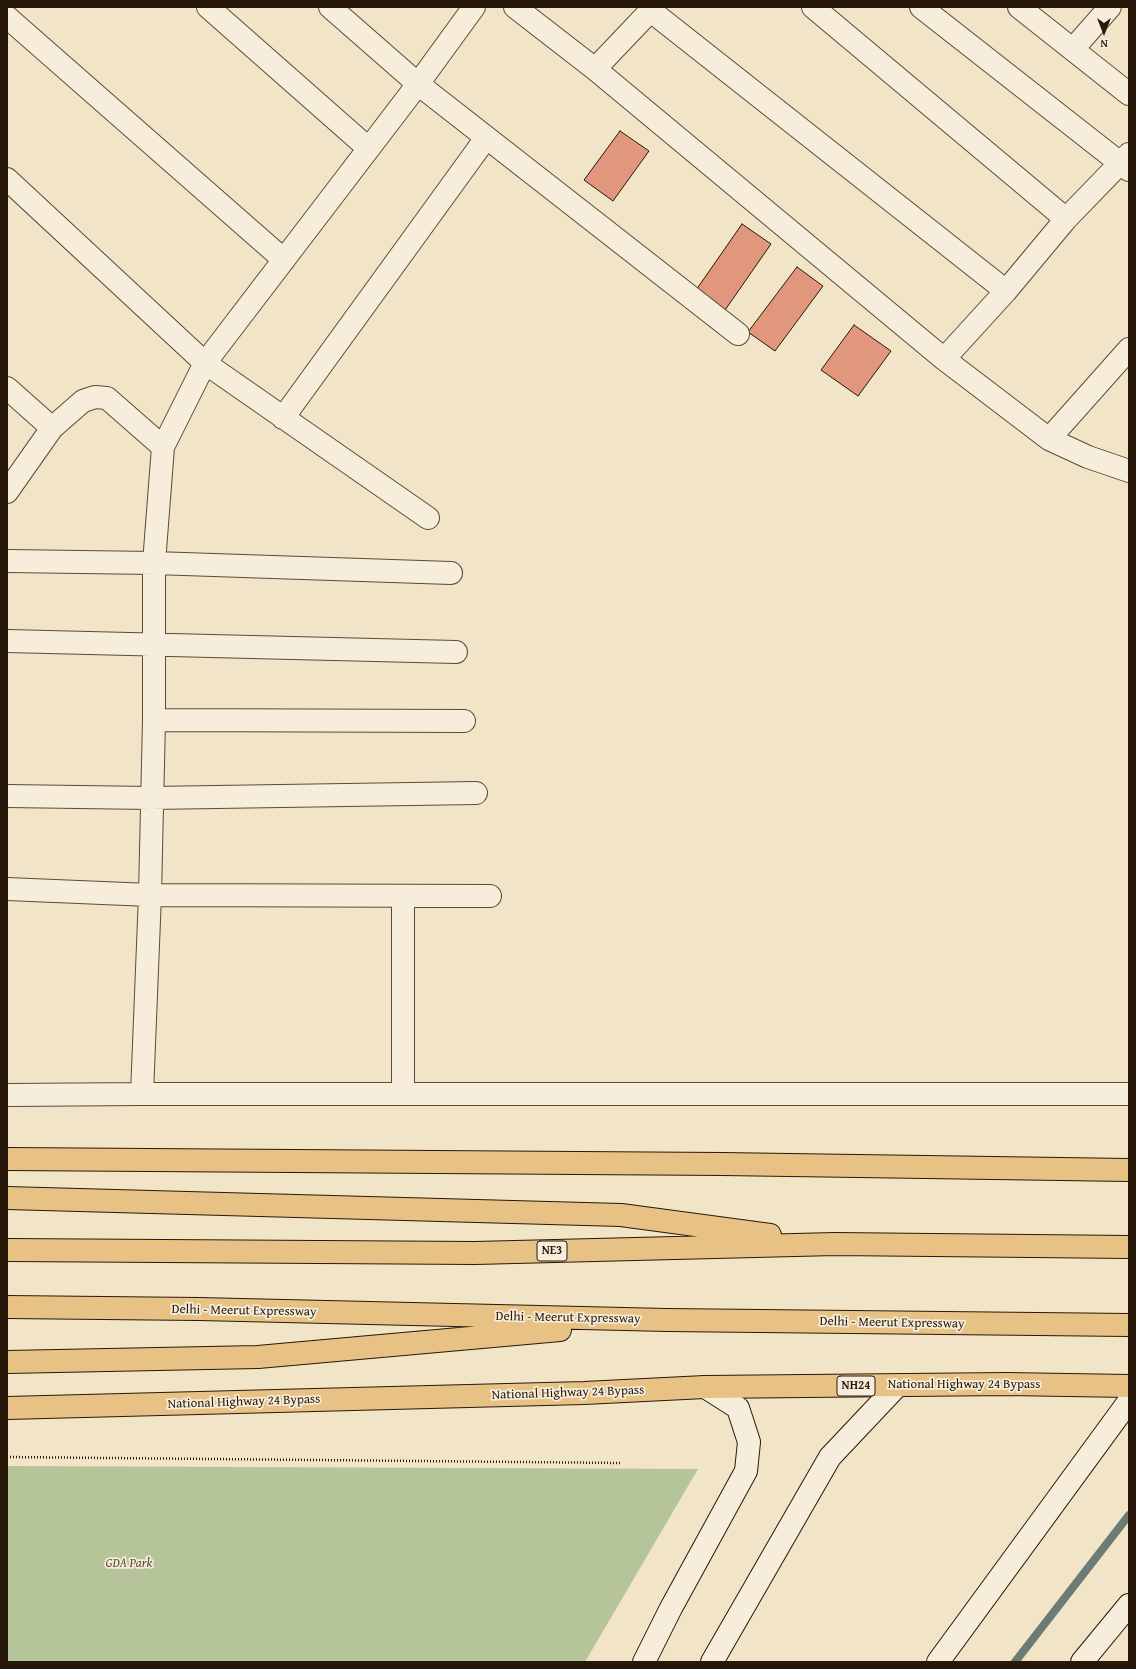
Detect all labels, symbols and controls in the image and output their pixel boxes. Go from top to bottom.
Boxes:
north arrow [1084,12,1124,52]
text: N [1100,36,1108,52]
road number: NE3 [537,1241,567,1261]
street label: Delhi - Meerut Expressway [171,1302,317,1320]
street label: Delhi - Meerut Expressway [495,1309,641,1327]
street label: Delhi - Meerut Expressway [819,1314,965,1332]
road number: NH24 [837,1376,875,1396]
street label: National Highway 24 Bypass [888,1377,1040,1393]
street label: National Highway 24 Bypass [491,1383,645,1403]
street label: National Highway 24 Bypass [167,1392,321,1412]
park label: GDA Park [106,1556,152,1572]

